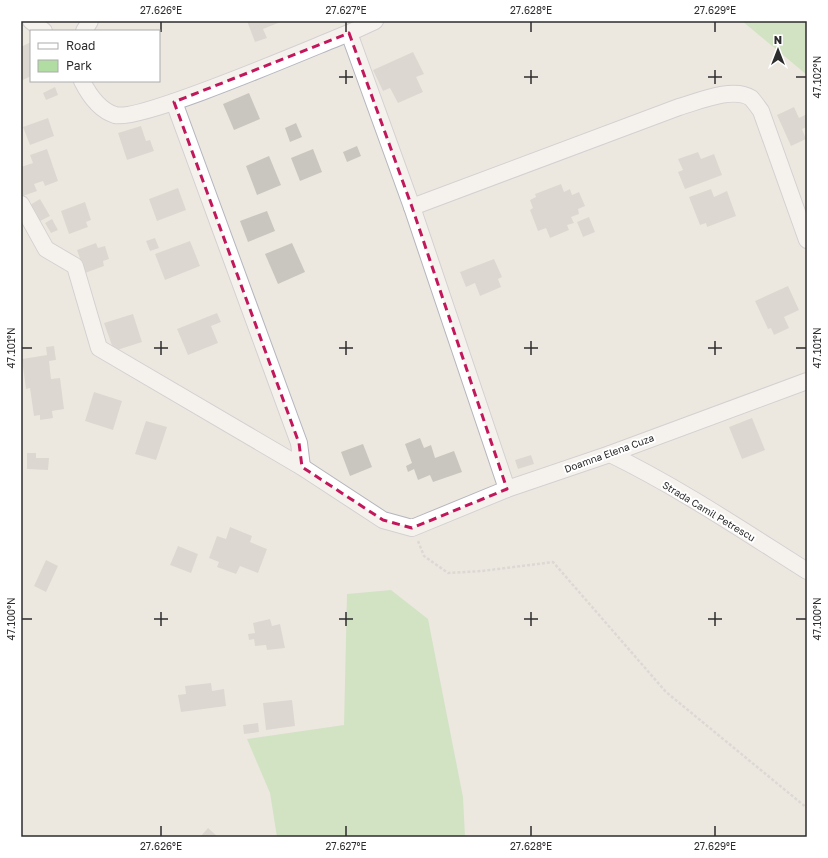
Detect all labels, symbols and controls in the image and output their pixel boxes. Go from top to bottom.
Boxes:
text: 27.626°E [140,4,182,16]
text: 27.627°E [325,4,367,16]
text: 27.628°E [510,4,552,16]
text: 27.629°E [694,4,736,16]
legend [30,30,160,82]
north arrow [758,30,798,70]
text: N [774,33,782,46]
text: Road [66,38,95,53]
text: 47.102°N [811,56,823,98]
text: Park [66,58,92,73]
text: 47.101°N [5,328,17,369]
text: 47.101°N [811,328,823,369]
street label: Doamna Elena Cuza [562,431,656,475]
street label: Strada Camil Petrescu [660,478,758,544]
text: 47.100°N [5,597,17,641]
text: 47.100°N [811,597,823,641]
text: 27.626°E [140,840,182,852]
text: 27.627°E [325,840,367,852]
text: 27.628°E [510,840,552,852]
text: 27.629°E [694,840,736,852]

